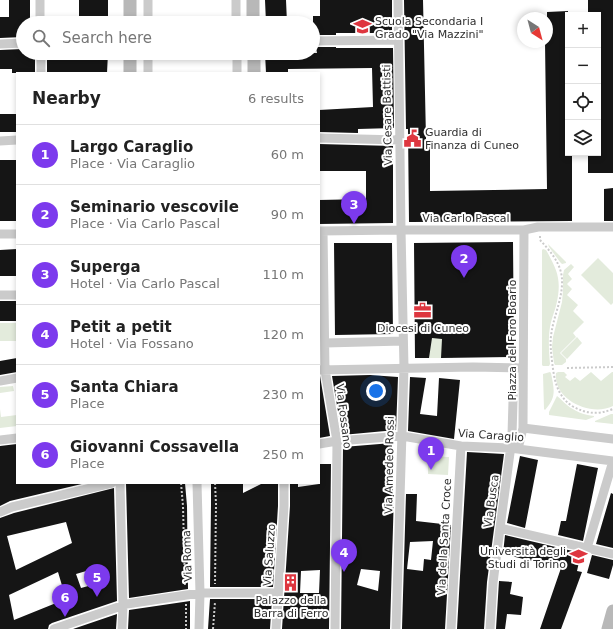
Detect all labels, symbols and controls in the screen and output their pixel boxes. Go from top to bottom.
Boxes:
north arrow [517,12,553,48]
map controls [565,12,601,156]
button: + [565,12,601,48]
place label: Scuola Secondaria I Grado "Via Mazzini" [375,15,484,41]
search box [16,16,320,60]
school or university icon: Scuola Secondaria I Grado "Via Mazzini" [352,17,372,37]
icon: search [30,27,52,49]
text: Search here [62,29,152,47]
button: − [565,48,601,84]
street label: Via Cesare Battisti [380,64,395,166]
button: locate [565,84,601,120]
text: Nearby [32,88,101,108]
text: 6 results [248,91,304,106]
button: layers [565,120,601,156]
place label: Guardia di Finanza di Cuneo [425,126,519,152]
public building icon: Guardia di Finanza di Cuneo [402,128,422,148]
text: Largo Caraglio [70,138,193,156]
text: 1 [40,147,50,162]
text: 60 m [271,147,304,162]
text: Place · Via Caraglio [70,156,195,171]
pin: 3 [341,191,367,224]
text: Seminario vescovile [70,198,239,216]
text: 2 [40,207,50,222]
text: 90 m [271,207,304,222]
street label: Via Carlo Pascal [422,212,510,225]
text: Place · Via Carlo Pascal [70,216,220,231]
pin: 2 [451,245,477,278]
text: Superga [70,258,141,276]
text: 3 [40,267,50,282]
text: 110 m [262,267,304,282]
text: Hotel · Via Carlo Pascal [70,276,220,291]
street label: Piazza del Foro Boario [506,279,519,400]
office icon: Diocesi di Cuneo [413,300,433,320]
text: Petit a petit [70,318,172,336]
place label: Diocesi di Cuneo [377,322,469,335]
text: 4 [40,327,50,342]
text: 120 m [262,327,304,342]
text: Hotel · Via Fossano [70,336,194,351]
text: Santa Chiara [70,378,179,396]
your location [366,381,386,401]
street label: Via Fossano [333,383,354,449]
text: 5 [40,387,50,402]
text: 230 m [262,387,304,402]
text: Place [70,396,105,411]
street label: Via Amedeo Rossi [382,416,397,514]
street label: Via Caraglio [458,427,525,444]
pin: 1 [418,437,444,470]
text: Giovanni Cossavella [70,438,239,456]
text: 6 [40,447,50,462]
text: 250 m [262,447,304,462]
text: Place [70,456,105,471]
street label: Via Busca [481,474,502,529]
street label: Via della Santa Croce [435,478,454,596]
street label: Via Saluzzo [261,523,278,587]
street label: Via Roma [180,530,195,582]
pin: 4 [331,539,357,572]
place label: Università degli Studi di Torino [480,545,566,571]
school or university icon: Università degli Studi di Torino [569,547,589,567]
pin: 5 [84,564,110,597]
building icon: Palazzo della Barra di Ferro [281,572,301,592]
pin: 6 [52,584,78,617]
place label: Palazzo della Barra di Ferro [254,594,329,620]

